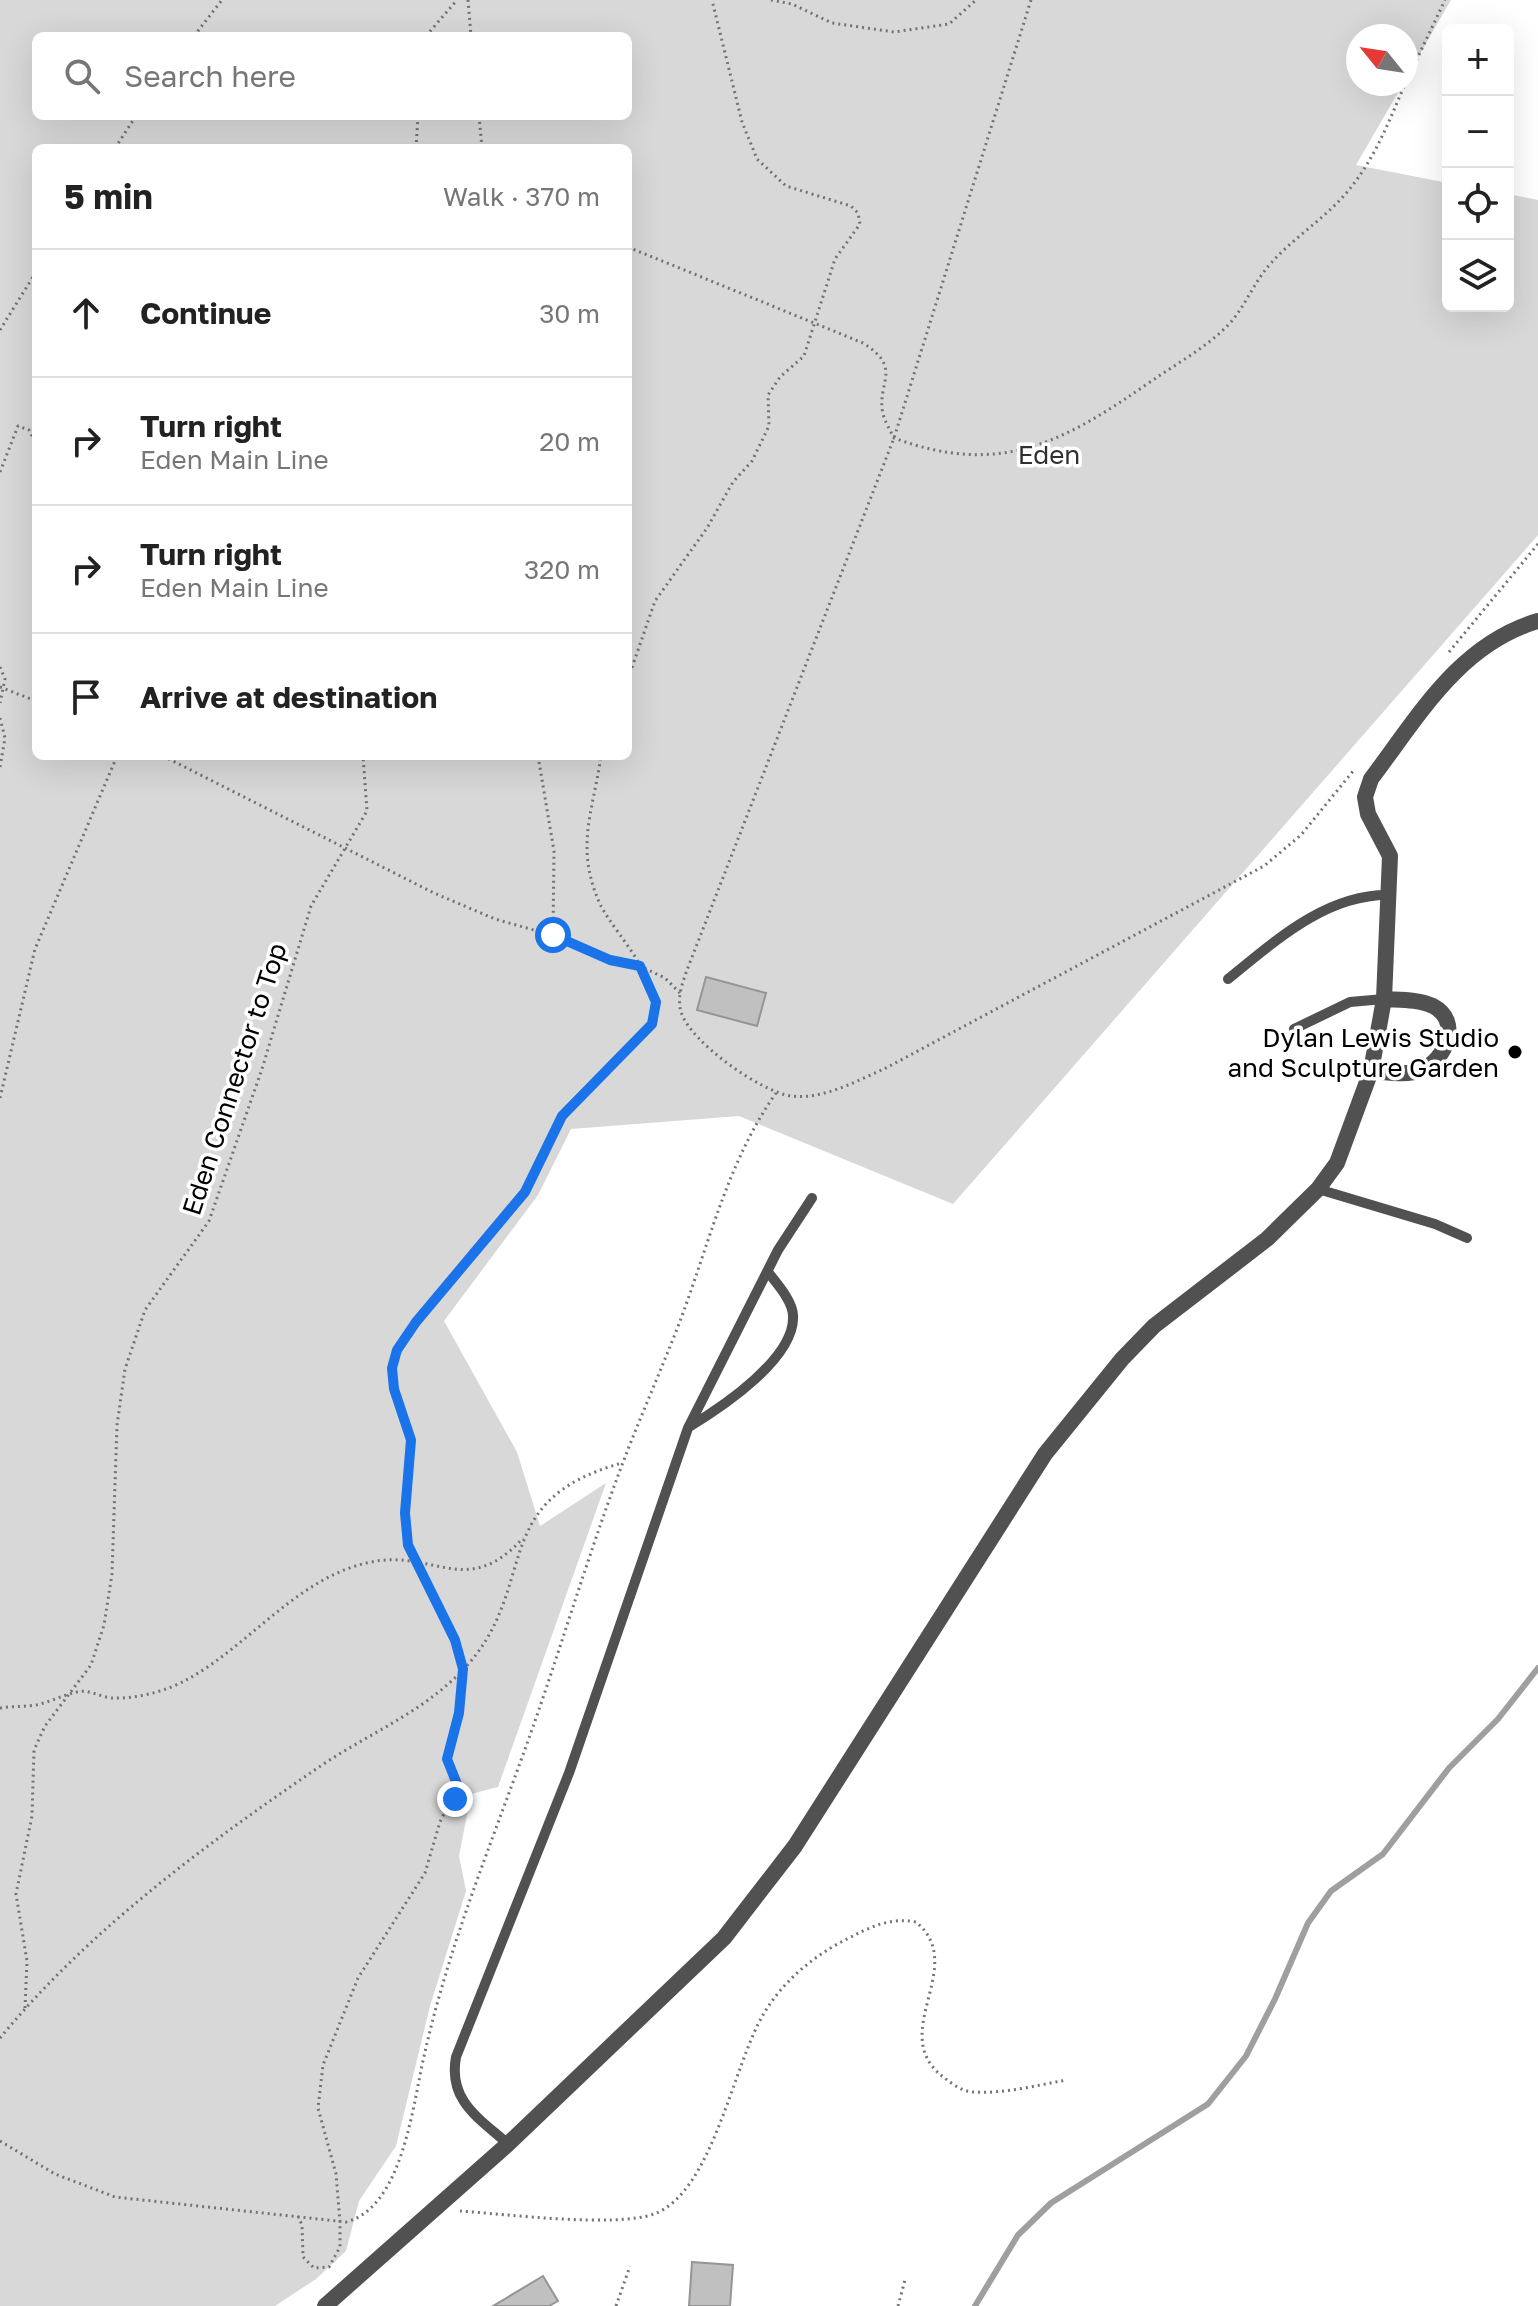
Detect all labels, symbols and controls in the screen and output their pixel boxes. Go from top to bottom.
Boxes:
north arrow [1346,24,1418,96]
map controls [1442,24,1514,312]
button: + [1442,24,1514,96]
search box [32,32,632,120]
icon: search [60,54,104,98]
text: Search here [124,58,296,94]
button: − [1442,96,1514,168]
button: locate [1442,168,1514,240]
text: 5 min [64,176,153,216]
text: Walk · 370 m [443,181,600,212]
button: layers [1442,240,1514,312]
icon: ahead [64,291,108,335]
text: Continue [140,295,271,331]
text: 30 m [539,298,600,329]
text: Turn right [140,408,282,444]
icon: right [64,419,108,463]
text: 20 m [539,426,600,457]
park label: Eden [1018,439,1080,470]
text: Eden Main Line [140,444,329,475]
text: Turn right [140,536,282,572]
icon: right [64,547,108,591]
text: 320 m [524,554,600,585]
text: Eden Main Line [140,572,329,603]
icon: arrive [64,675,108,719]
text: Arrive at destination [140,679,437,715]
route start [535,917,571,953]
street label: Eden Connector to Top [175,939,293,1219]
place label: Dylan Lewis Studio and Sculpture Garden [1227,1022,1499,1083]
marker: Dylan Lewis Studio and Sculpture Garden [1506,1043,1524,1061]
route end [437,1781,473,1817]

